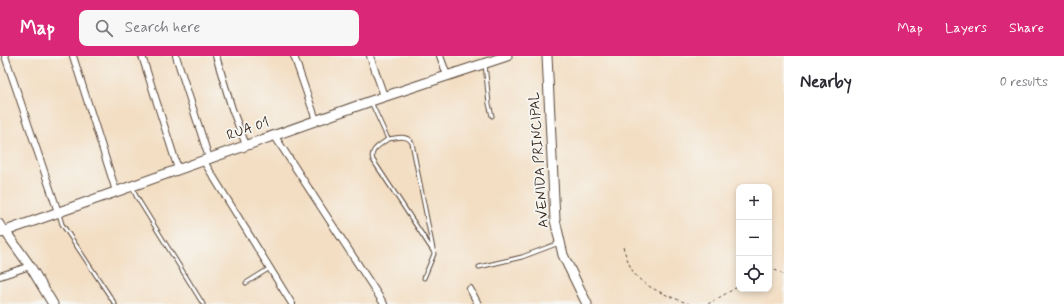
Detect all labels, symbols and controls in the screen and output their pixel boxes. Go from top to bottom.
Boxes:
search box [79,10,359,46]
text: Map [20,16,55,41]
icon: search [93,17,115,39]
text: Search here [125,18,200,38]
text: Map [897,19,923,37]
text: Layers [945,19,987,37]
text: Share [1009,19,1044,37]
text: Nearby [800,71,852,93]
text: 0 results [1000,74,1048,91]
street label: AVENIDA PRINCIPAL [525,91,553,229]
street label: RUA 01 [224,113,272,145]
map controls [736,184,772,292]
button: + [736,184,772,220]
button: − [736,220,772,256]
button: locate [736,256,772,292]

